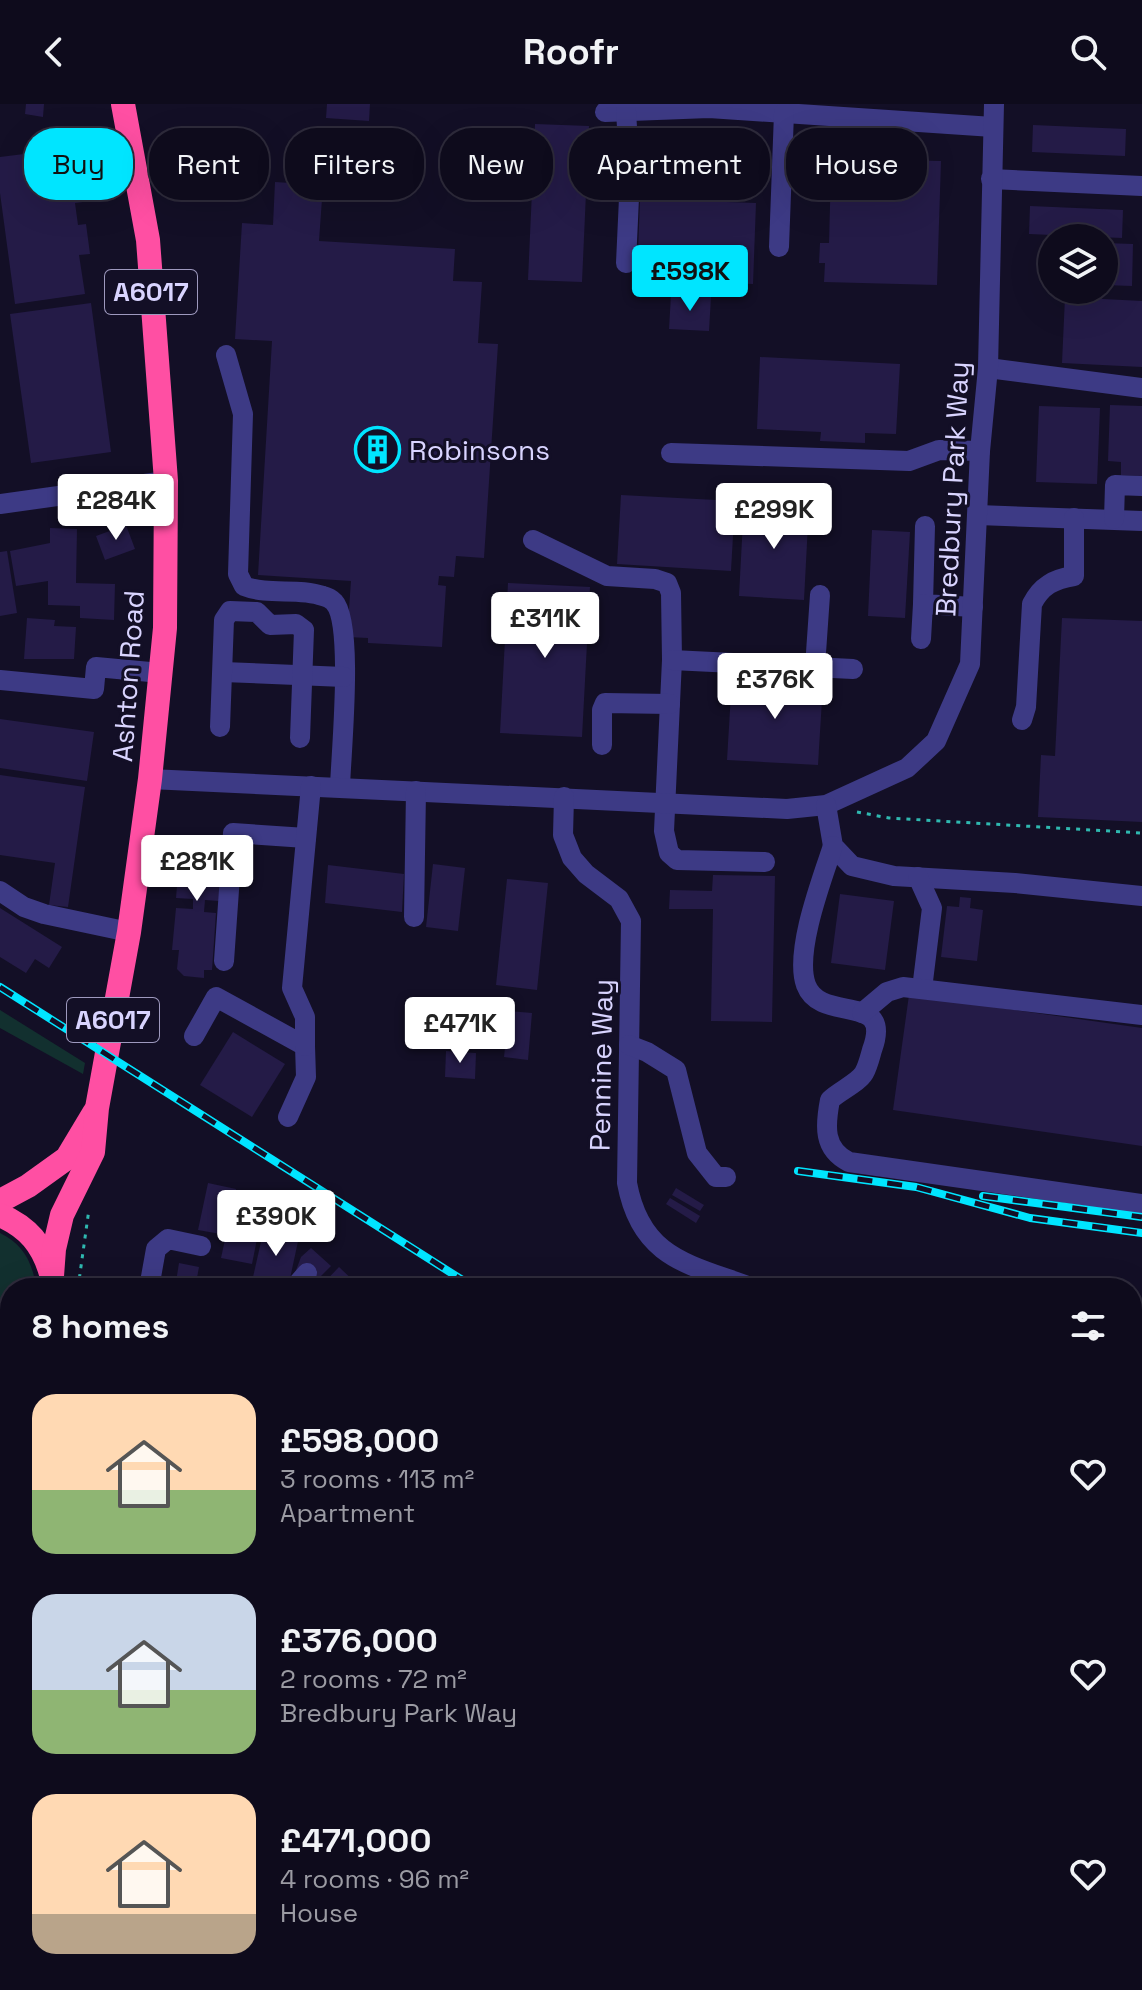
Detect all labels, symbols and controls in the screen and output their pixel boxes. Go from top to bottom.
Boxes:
text: Roofr [523,29,619,75]
icon: back [32,30,76,74]
icon: search [1066,30,1110,74]
chip: Buy [24,128,133,200]
chip: Rent [149,128,269,200]
chip: Filters [285,128,424,200]
chip: New [440,128,553,200]
chip: Apartment [569,128,770,200]
chip: House [786,128,927,200]
map controls [1038,224,1118,304]
button: layers [1038,224,1118,304]
pin: £598K [634,245,746,313]
text: £598K [650,254,730,288]
road number: A6017 [105,270,197,314]
street label: Bredbury Park Way [927,360,977,618]
building icon: Robinsons [354,426,402,474]
place label: Robinsons [409,432,550,468]
pin: £284K [60,474,172,542]
text: £284K [76,483,156,517]
pin: £299K [718,483,830,551]
text: £299K [734,492,814,526]
street label: Ashton Road [104,589,152,763]
pin: £311K [489,592,601,660]
text: £311K [509,601,581,635]
pin: £376K [719,653,831,721]
text: £376K [735,662,815,696]
pin: £281K [141,835,253,903]
text: £281K [159,844,235,878]
street label: Pennine Way [582,979,620,1151]
pin: £471K [404,997,516,1065]
road number: A6017 [67,998,159,1042]
text: £471K [423,1006,497,1040]
pin: £390K [220,1190,332,1258]
text: £390K [235,1199,317,1233]
icon: filters [1066,1304,1110,1348]
text: 8 homes [32,1305,169,1348]
text: £598,000 [280,1419,439,1462]
icon: home [96,1426,192,1522]
icon: heart [1066,1452,1110,1496]
text: 3 rooms · 113 m² [280,1462,474,1496]
text: Apartment [280,1496,415,1530]
text: £376,000 [280,1619,438,1662]
icon: home [96,1626,192,1722]
icon: heart [1066,1652,1110,1696]
text: 2 rooms · 72 m² [280,1662,467,1696]
text: Bredbury Park Way [280,1696,517,1730]
text: £471,000 [280,1819,431,1862]
icon: home [96,1826,192,1922]
icon: heart [1066,1852,1110,1896]
text: 4 rooms · 96 m² [280,1862,469,1896]
text: House [280,1896,358,1930]

